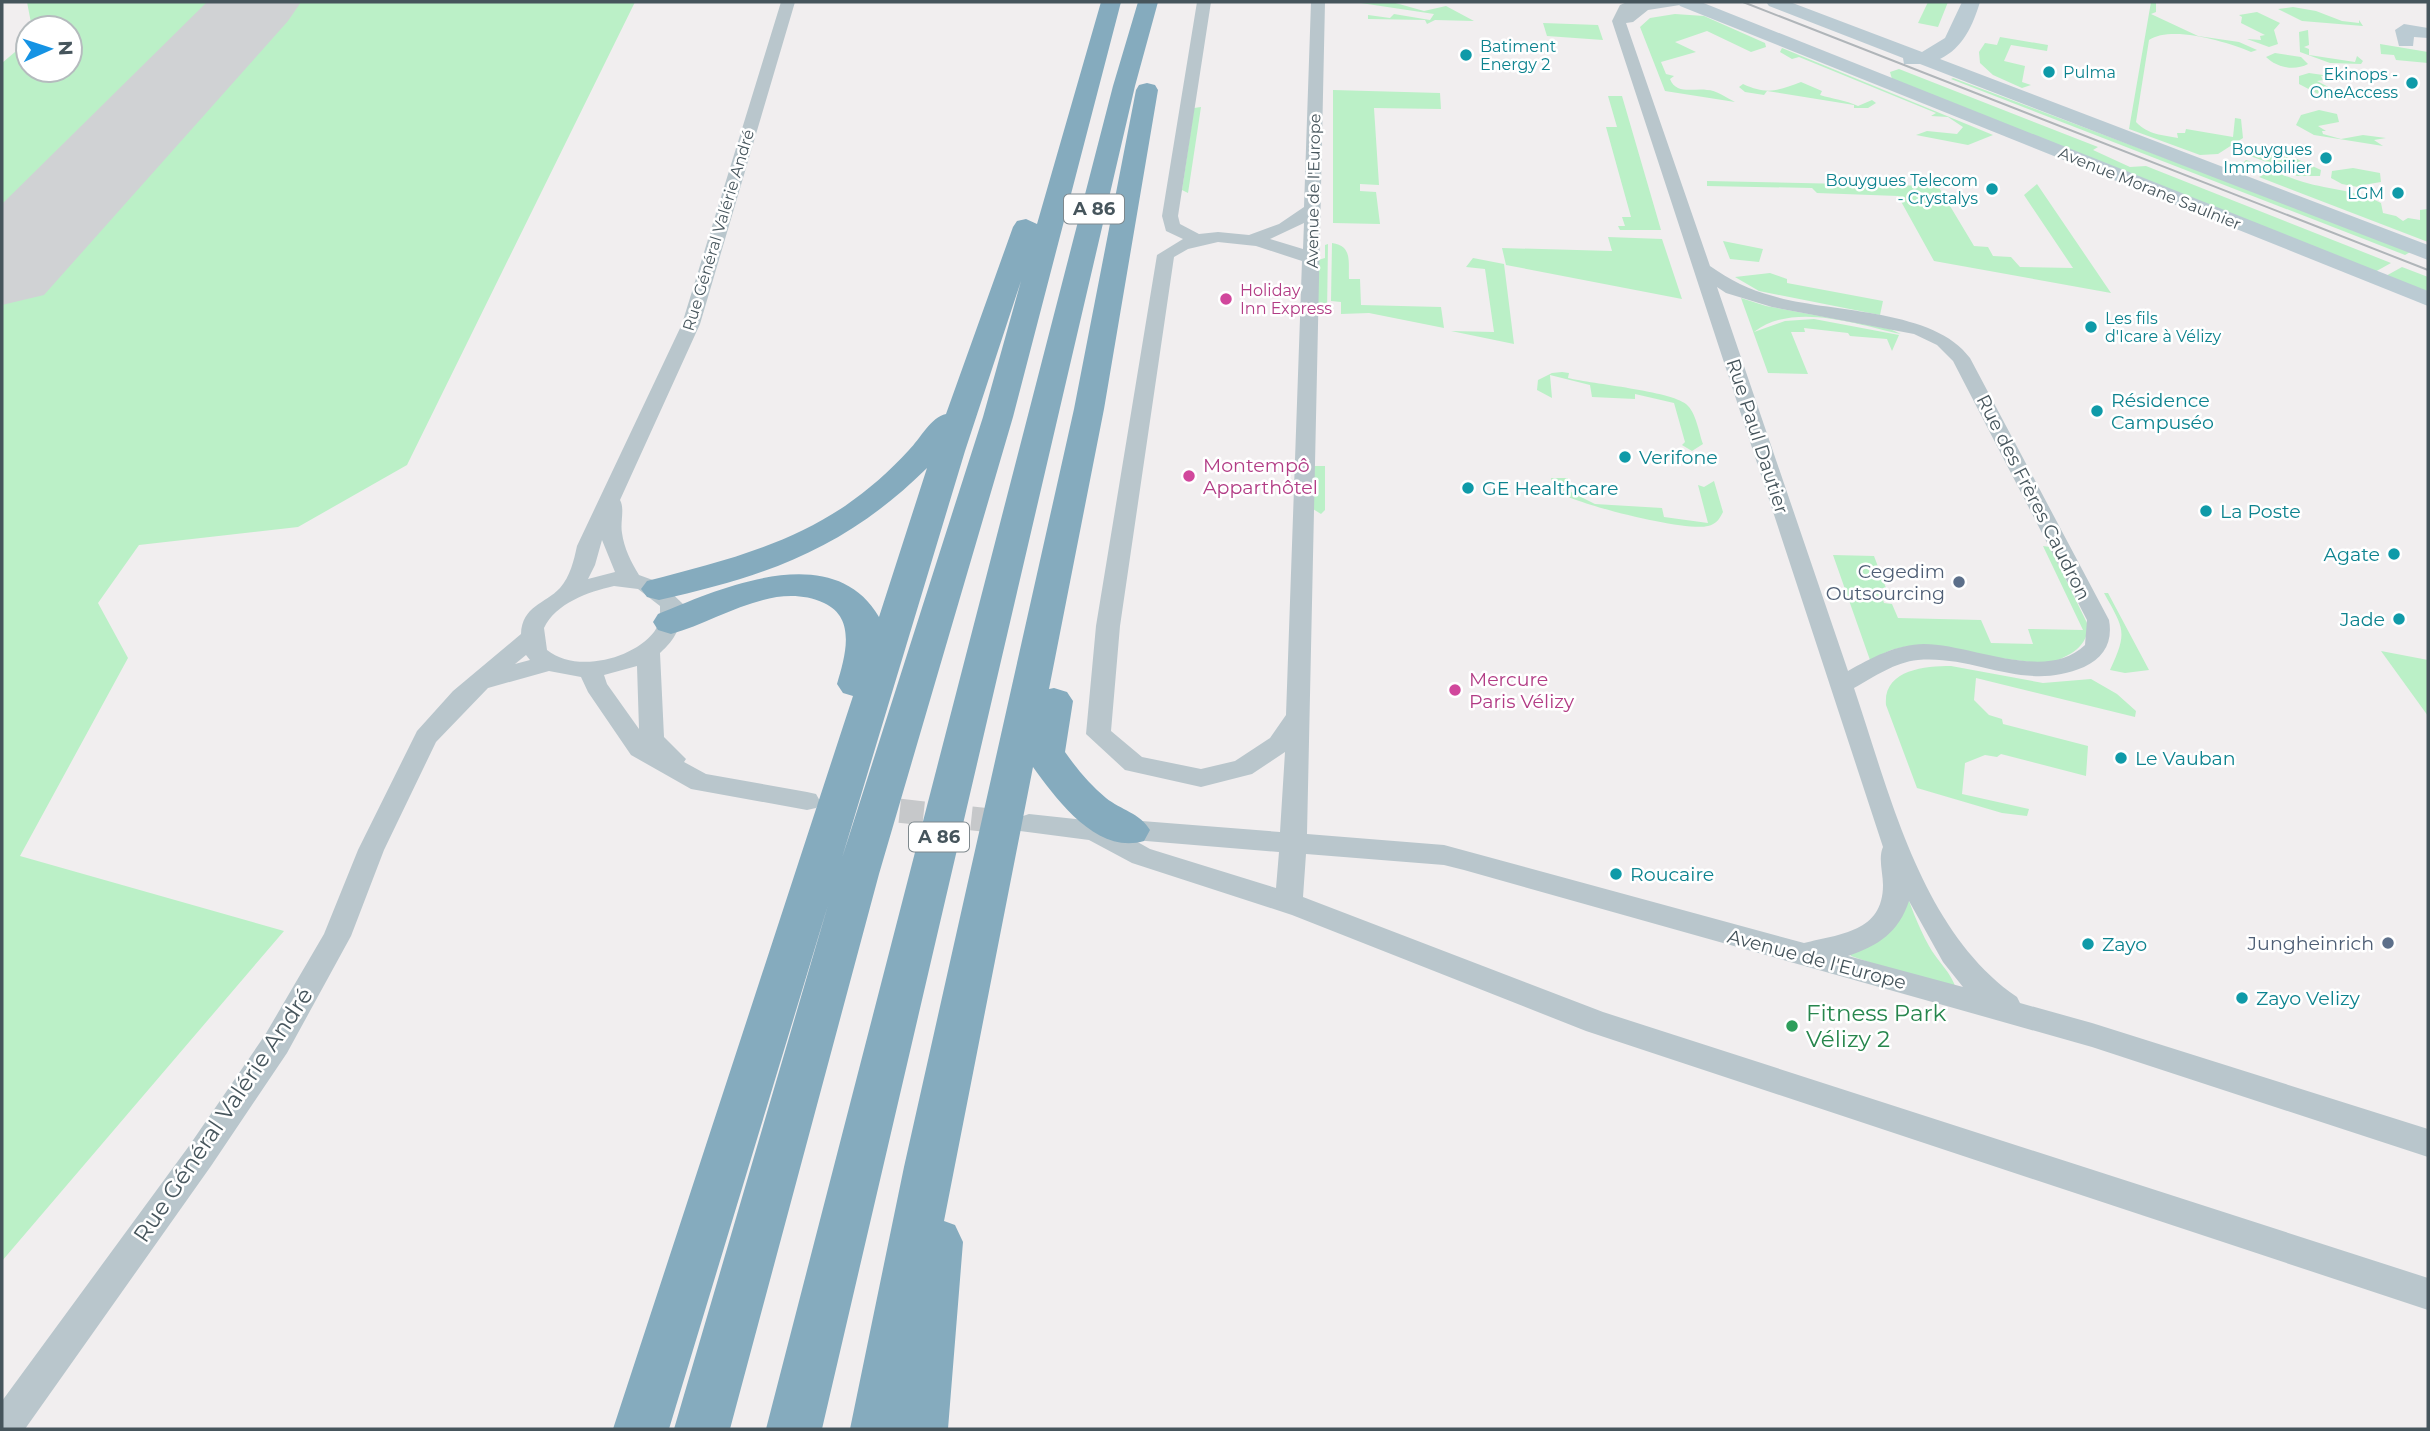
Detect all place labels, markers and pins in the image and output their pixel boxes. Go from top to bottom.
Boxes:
place label: Batiment Energy 2 [1480,37,1557,74]
marker: Batiment Energy 2 [1458,47,1474,63]
place label: Pulma [2063,63,2116,82]
marker: Pulma [2041,64,2057,80]
place label: Ekinops - OneAccess [2310,65,2398,102]
marker: Ekinops - OneAccess [2404,75,2420,91]
place label: Bouygues Immobilier [2223,140,2312,177]
marker: Bouygues Immobilier [2318,150,2334,166]
place label: Bouygues Telecom - Crystalys [1826,171,1978,208]
marker: Bouygues Telecom - Crystalys [1984,181,2000,197]
place label: LGM [2347,184,2384,203]
marker: LGM [2390,185,2406,201]
place label: Holiday Inn Express [1240,281,1332,318]
marker: Holiday Inn Express [1218,291,1234,307]
place label: Les fils d'Icare à Vélizy [2105,309,2222,346]
marker: Les fils d'Icare à Vélizy [2083,319,2099,335]
place label: Résidence Campuséo [2111,389,2214,434]
marker: Résidence Campuséo [2089,403,2105,419]
place label: Verifone [1639,446,1718,469]
marker: Verifone [1617,449,1633,465]
place label: Montempô Apparthôtel [1203,454,1318,499]
marker: Montempô Apparthôtel [1181,468,1197,484]
place label: GE Healthcare [1482,477,1619,500]
marker: GE Healthcare [1460,480,1476,496]
place label: La Poste [2220,500,2301,523]
marker: La Poste [2198,503,2214,519]
place label: Agate [2323,543,2380,566]
marker: Agate [2386,546,2402,562]
place label: Cegedim Outsourcing [1826,560,1945,605]
marker: Cegedim Outsourcing [1951,574,1967,590]
place label: Jade [2339,608,2385,631]
marker: Jade [2391,611,2407,627]
place label: Mercure Paris Vélizy [1469,668,1575,713]
marker: Mercure Paris Vélizy [1447,682,1463,698]
place label: Le Vauban [2135,747,2236,770]
marker: Le Vauban [2113,750,2129,766]
place label: Roucaire [1630,863,1714,886]
marker: Roucaire [1608,866,1624,882]
place label: Jungheinrich [2247,932,2374,955]
place label: Zayo [2102,933,2147,956]
marker: Jungheinrich [2380,935,2396,951]
marker: Zayo [2080,936,2096,952]
place label: Zayo Velizy [2256,987,2360,1010]
marker: Zayo Velizy [2234,990,2250,1006]
place label: Fitness Park Vélizy 2 [1806,999,1947,1053]
marker: Fitness Park Vélizy 2 [1784,1018,1800,1034]

